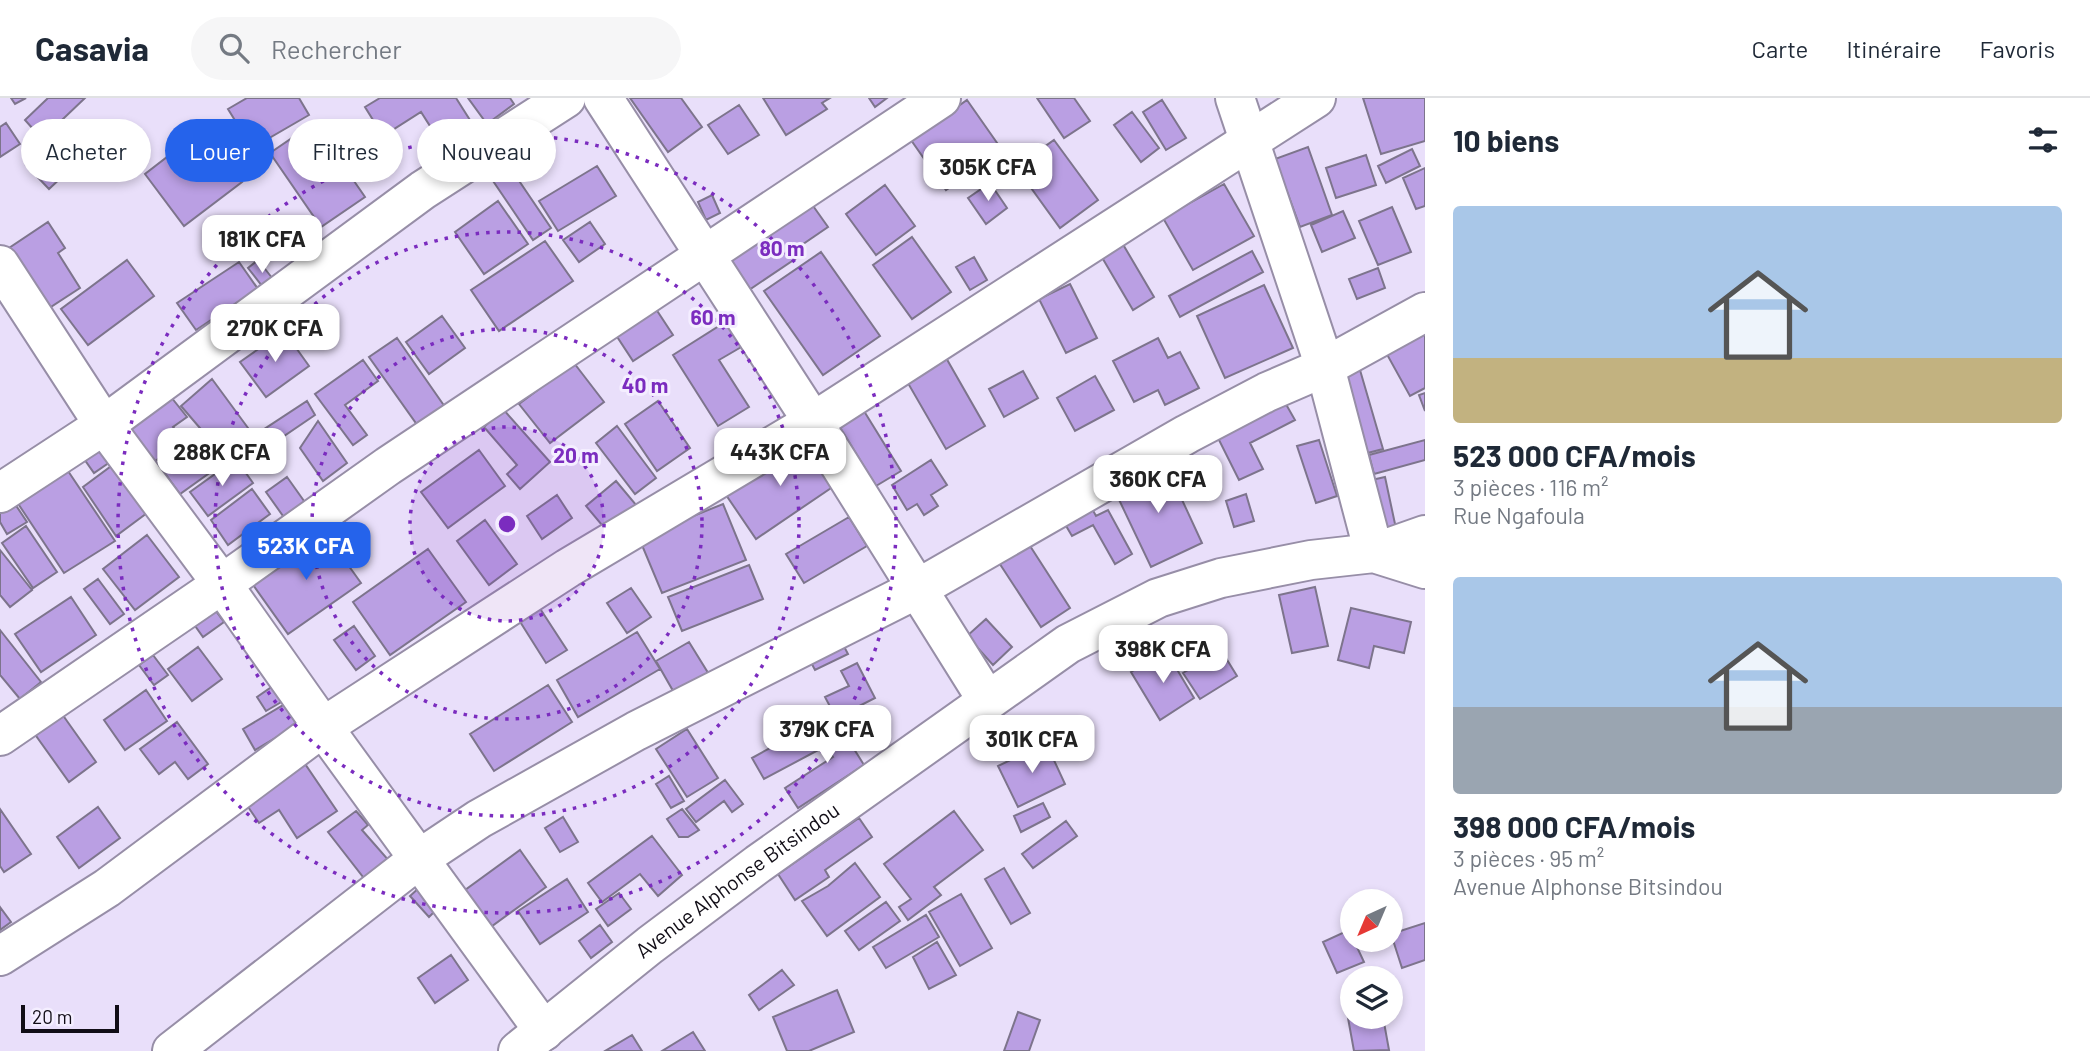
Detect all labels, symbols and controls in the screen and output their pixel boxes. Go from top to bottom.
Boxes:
search box [191,17,681,80]
text: Casavia [35,28,149,68]
icon: search [215,29,253,67]
text: Rechercher [271,33,402,64]
text: Carte [1752,34,1808,63]
text: Itinéraire [1846,34,1942,63]
text: Favoris [1980,34,2055,63]
chip: Acheter [21,119,151,182]
chip: Louer [165,119,274,182]
chip: Filtres [288,119,403,182]
chip: Nouveau [417,119,556,182]
icon: filters [2024,121,2062,159]
text: 10 biens [1453,122,1559,158]
pin: 305K CFA [916,144,1060,203]
text: 305K CFA [939,152,1037,180]
pin: 181K CFA [190,216,334,275]
text: 181K CFA [218,224,306,252]
text: 80 m [759,235,805,260]
icon: home [1695,252,1821,378]
pin: 270K CFA [203,304,347,364]
text: 60 m [691,304,735,329]
text: 270K CFA [227,313,323,341]
text: 40 m [622,372,668,397]
pin: 288K CFA [150,428,294,488]
pin: 443K CFA [708,428,852,488]
text: 288K CFA [173,437,271,465]
text: 443K CFA [730,437,830,465]
text: 523 000 CFA/mois [1453,437,1696,473]
text: 20 m [553,442,599,467]
pin: 360K CFA [1086,456,1230,515]
text: 360K CFA [1109,464,1207,492]
text: 3 pièces · 116 m² [1453,473,1608,501]
text: Rue Ngafoula [1453,501,1585,529]
centre of rings [495,512,519,536]
pin: 523K CFA [234,522,378,582]
text: 523K CFA [258,531,354,559]
icon: home [1695,623,1821,749]
pin: 398K CFA [1091,626,1235,685]
text: 398K CFA [1115,634,1211,662]
pin: 379K CFA [755,706,899,765]
text: 379K CFA [779,714,875,742]
pin: 301K CFA [960,716,1104,775]
text: 301K CFA [986,724,1078,752]
street label: Avenue Alphonse Bitsindou [630,796,844,963]
text: 398 000 CFA/mois [1453,808,1695,844]
text: 3 pièces · 95 m² [1453,844,1604,872]
text: Avenue Alphonse Bitsindou [1453,872,1723,900]
north arrow [1340,889,1404,952]
map controls [1340,889,1403,1029]
button: layers [1340,966,1403,1029]
scale bar [21,1002,119,1034]
text: 20 m [32,1005,72,1028]

